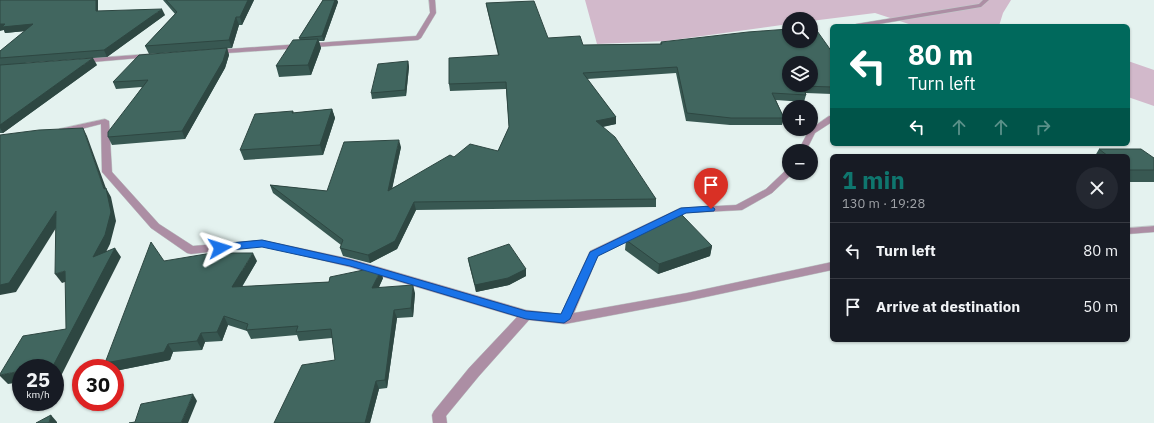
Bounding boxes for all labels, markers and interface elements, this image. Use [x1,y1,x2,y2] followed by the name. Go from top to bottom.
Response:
[782,12,818,180] map controls
[782,12,818,48] button: search
[908,36,973,73] text: 80 m
[842,40,894,92] icon: left
[782,56,818,92] button: layers
[908,72,976,95] text: Turn left
[782,100,818,136] button: +
[906,116,928,138] icon: left
[948,116,970,138] icon: ahead
[990,116,1012,138] icon: ahead
[1032,116,1054,138] icon: right
[782,144,818,180] button: −
[842,164,905,196] text: 1 min
[1076,167,1118,209] button: close
[694,168,728,209] pin
[700,174,722,196] icon: arrive
[842,195,925,212] text: 130 m · 19:28
[199,227,241,269] position arrow
[842,240,864,262] icon: left
[876,241,936,260] text: Turn left
[1083,241,1118,260] text: 80 m
[842,296,864,318] icon: arrive
[876,297,1020,316] text: Arrive at destination
[1083,297,1118,316] text: 50 m
[72,359,124,411] speed limit sign: 30
[26,366,50,393] text: 25
[26,388,50,401] text: km/h

